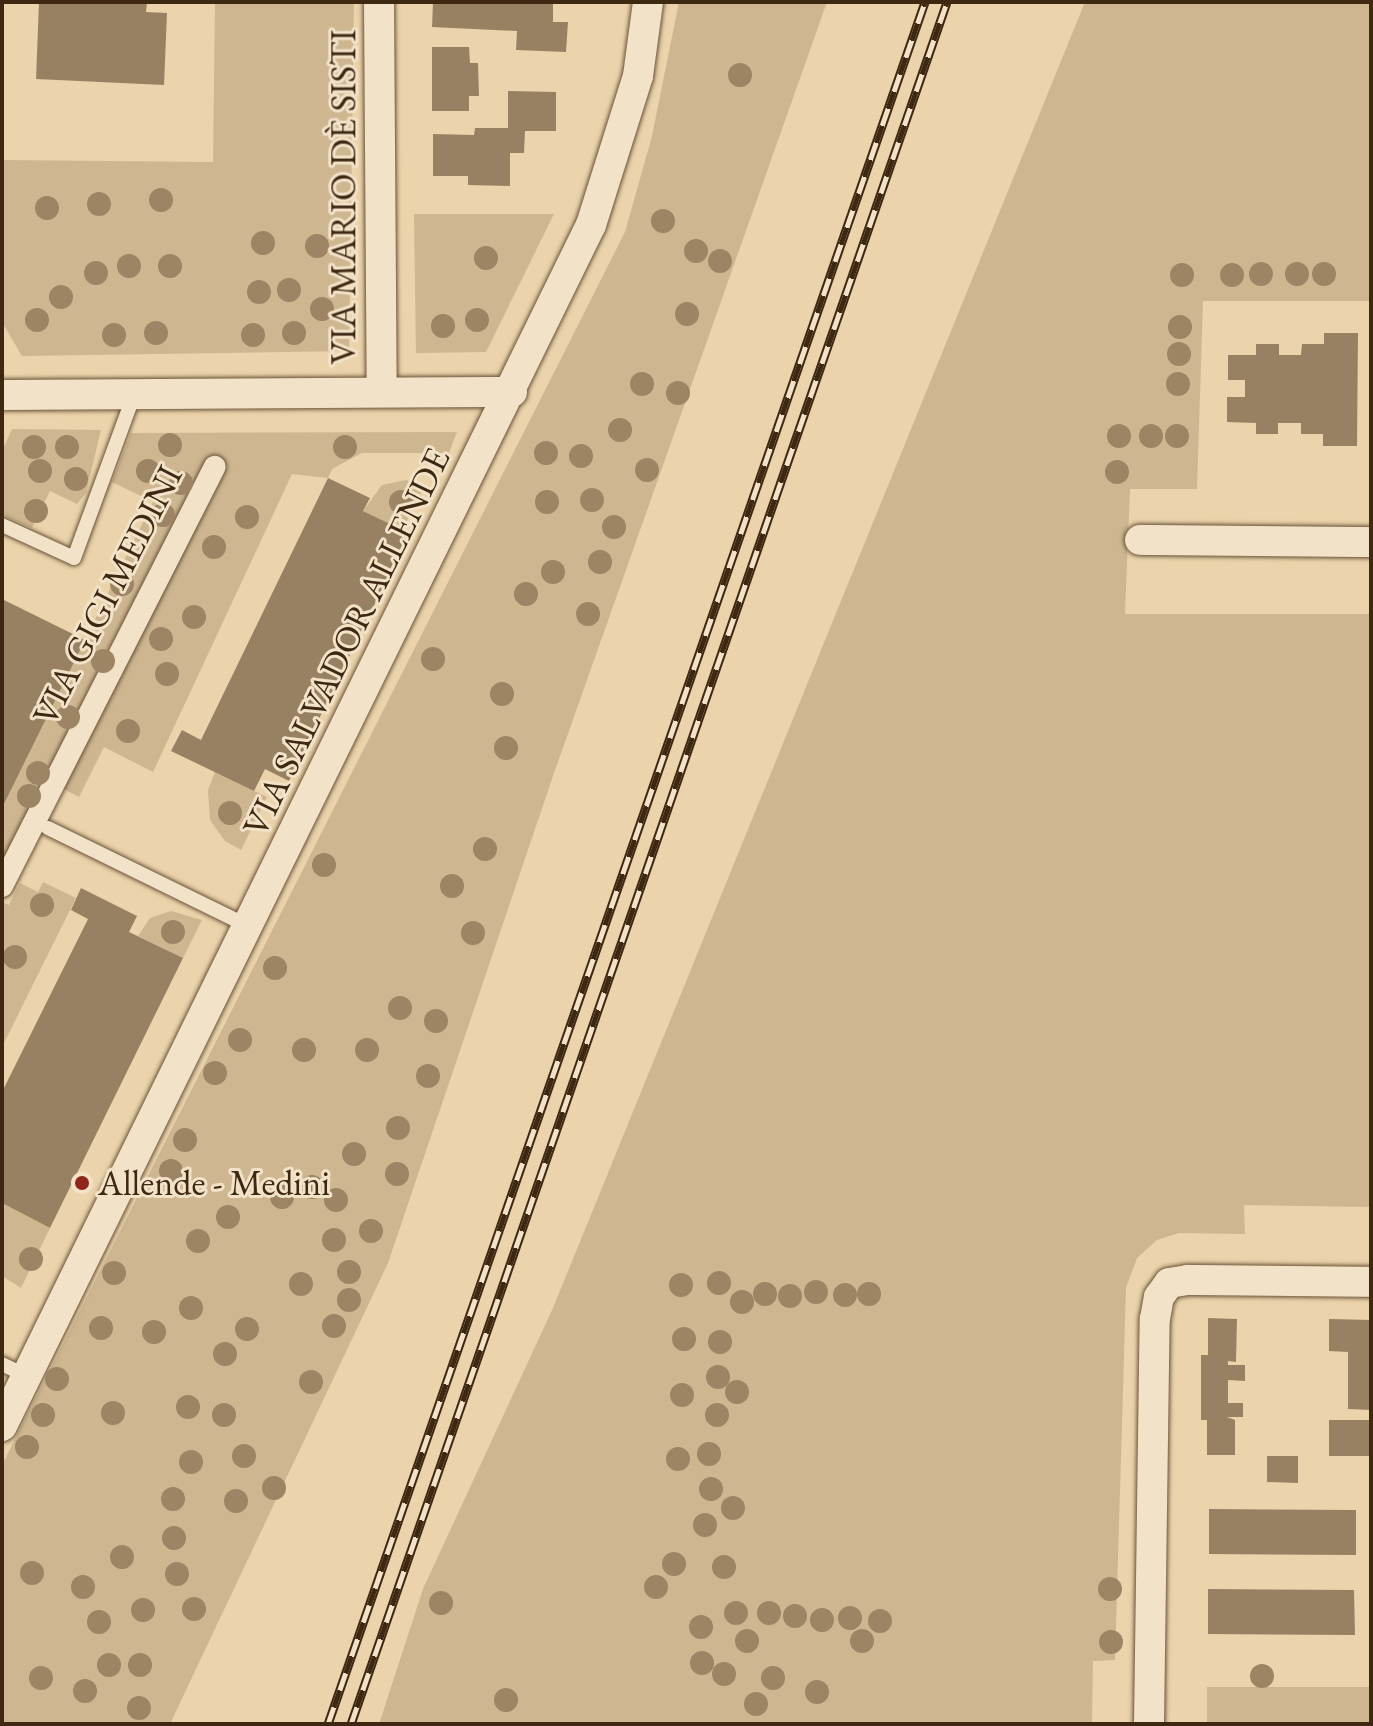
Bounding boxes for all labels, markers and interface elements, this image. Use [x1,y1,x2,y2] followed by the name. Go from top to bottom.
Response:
[321,29,365,365] street label: VIA MARIO DÈ SISTI
[233,441,459,843] street label: VIA SALVADOR ALLENDE
[23,458,191,732] street label: VIA GIGI MEDINI
[98,1161,330,1205] place label: Allende - Medini
[73,1174,91,1192] marker: Allende - Medini

